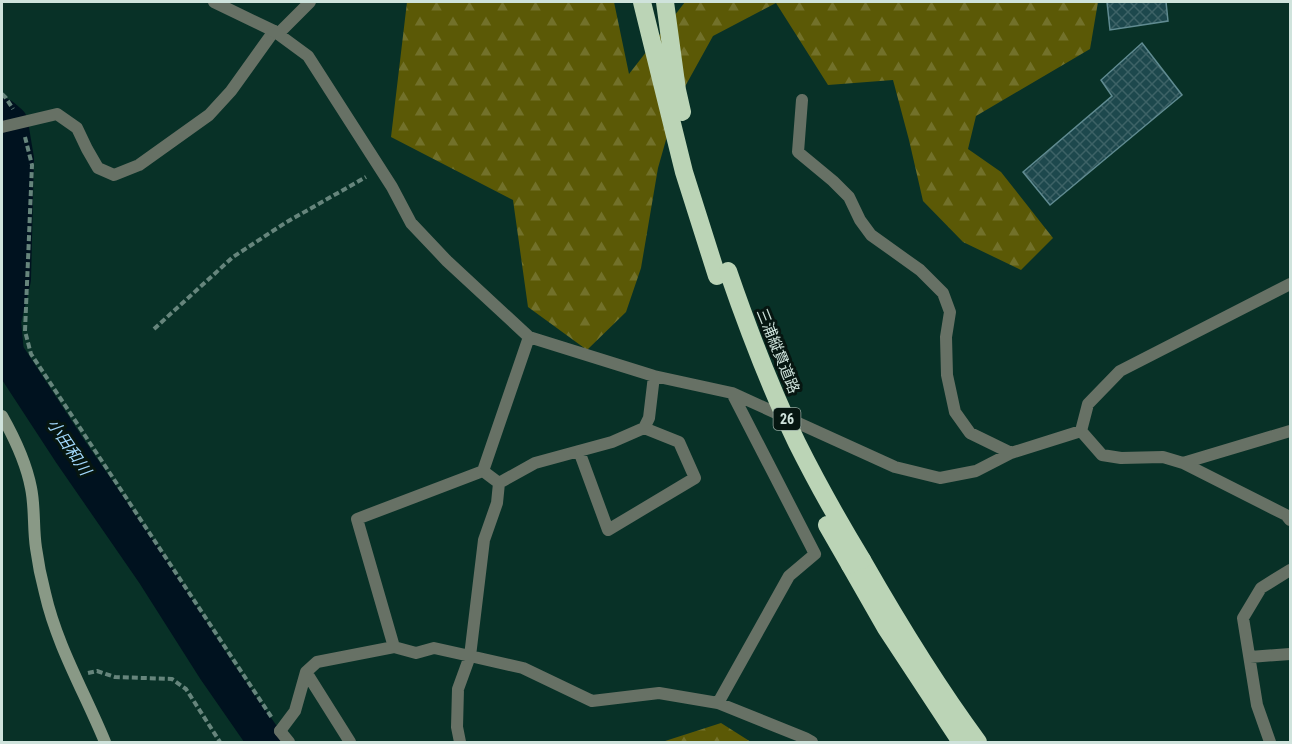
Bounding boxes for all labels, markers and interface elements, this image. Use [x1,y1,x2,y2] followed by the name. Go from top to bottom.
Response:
[753,306,803,396] street label: 三浦縦貫道路
[774,408,800,430] road number: 26
[43,415,96,480] water label: 小田和川

